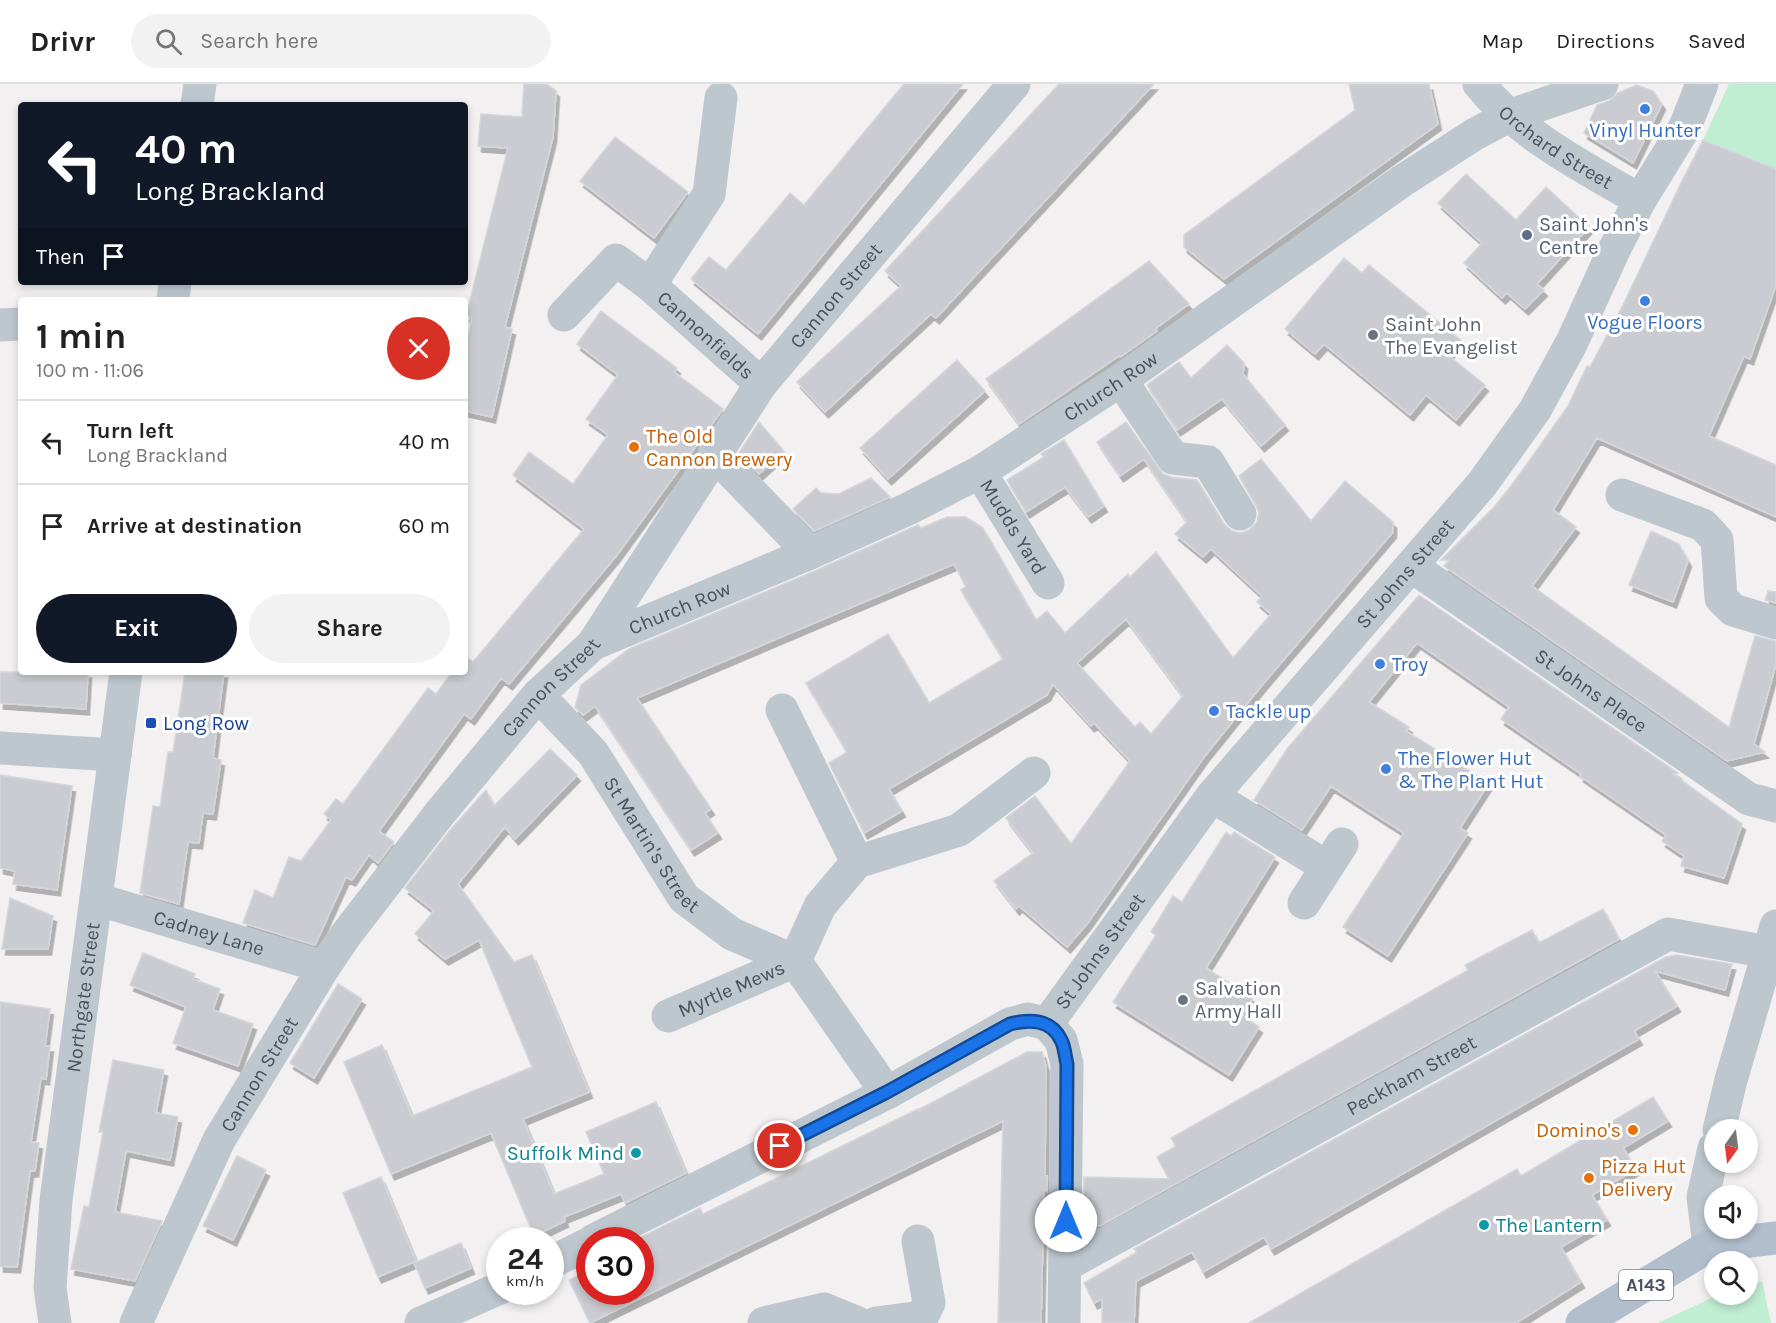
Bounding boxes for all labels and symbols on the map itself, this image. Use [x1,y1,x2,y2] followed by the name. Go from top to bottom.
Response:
[1494,100,1617,194] street label: Orchard Street
[1638,102,1652,116] marker: Vinyl Hunter
[1589,119,1702,142] place label: Vinyl Hunter
[1539,213,1649,259] place label: Saint John's Centre
[1520,228,1534,242] marker: Saint John's Centre
[785,238,887,353] street label: Cannon Street
[653,286,759,384] street label: Cannonfields
[1638,294,1652,308] marker: Vogue Floors
[1587,311,1703,334] place label: Vogue Floors
[1385,313,1518,359] place label: Saint John The Evangelist
[1366,328,1380,342] marker: Saint John The Evangelist
[1059,346,1163,426] street label: Church Row
[646,425,792,471] place label: The Old Cannon Brewery
[627,440,641,454] marker: The Old Cannon Brewery
[975,475,1051,579] street label: Mudds Yard
[1351,513,1459,633] street label: St Johns Street
[625,576,735,639] street label: Church Row
[497,634,605,741] street label: Cannon Street
[1531,644,1652,737] street label: St Johns Place
[1392,653,1428,676] place label: Troy
[1373,657,1387,671] marker: Troy
[1226,700,1311,723] place label: Tackle up
[1207,704,1221,718] marker: Tackle up
[163,712,250,735] place label: Long Row
[144,716,158,730] marker: Long Row
[1398,747,1544,793] place label: The Flower Hut & The Plant Hut
[1379,762,1393,776] marker: The Flower Hut & The Plant Hut
[599,772,705,918] street label: St Martin's Street
[1050,888,1150,1014] street label: St Johns Street
[151,905,267,960] street label: Cadney Lane
[62,920,104,1074] street label: Northgate Street
[674,955,788,1022] street label: Myrtle Mews
[1195,977,1282,1023] place label: Salvation Army Hall
[1176,993,1190,1007] marker: Salvation Army Hall
[215,1012,303,1136] street label: Cannon Street
[1342,1030,1481,1120] street label: Peckham Street
[1536,1119,1621,1142] place label: Domino's
[1704,1119,1758,1173] north arrow
[754,1120,805,1171] pin
[1626,1123,1640,1137] marker: Domino's
[507,1142,624,1165] place label: Suffolk Mind
[629,1146,643,1160] marker: Suffolk Mind
[1601,1155,1686,1201] place label: Pizza Hut Delivery
[1582,1171,1596,1185] marker: Pizza Hut Delivery
[1034,1189,1098,1253] position arrow
[1496,1214,1603,1237] place label: The Lantern
[1477,1218,1491,1232] marker: The Lantern
[576,1227,654,1305] speed limit sign: 30
[1619,1270,1673,1300] road number: A143

